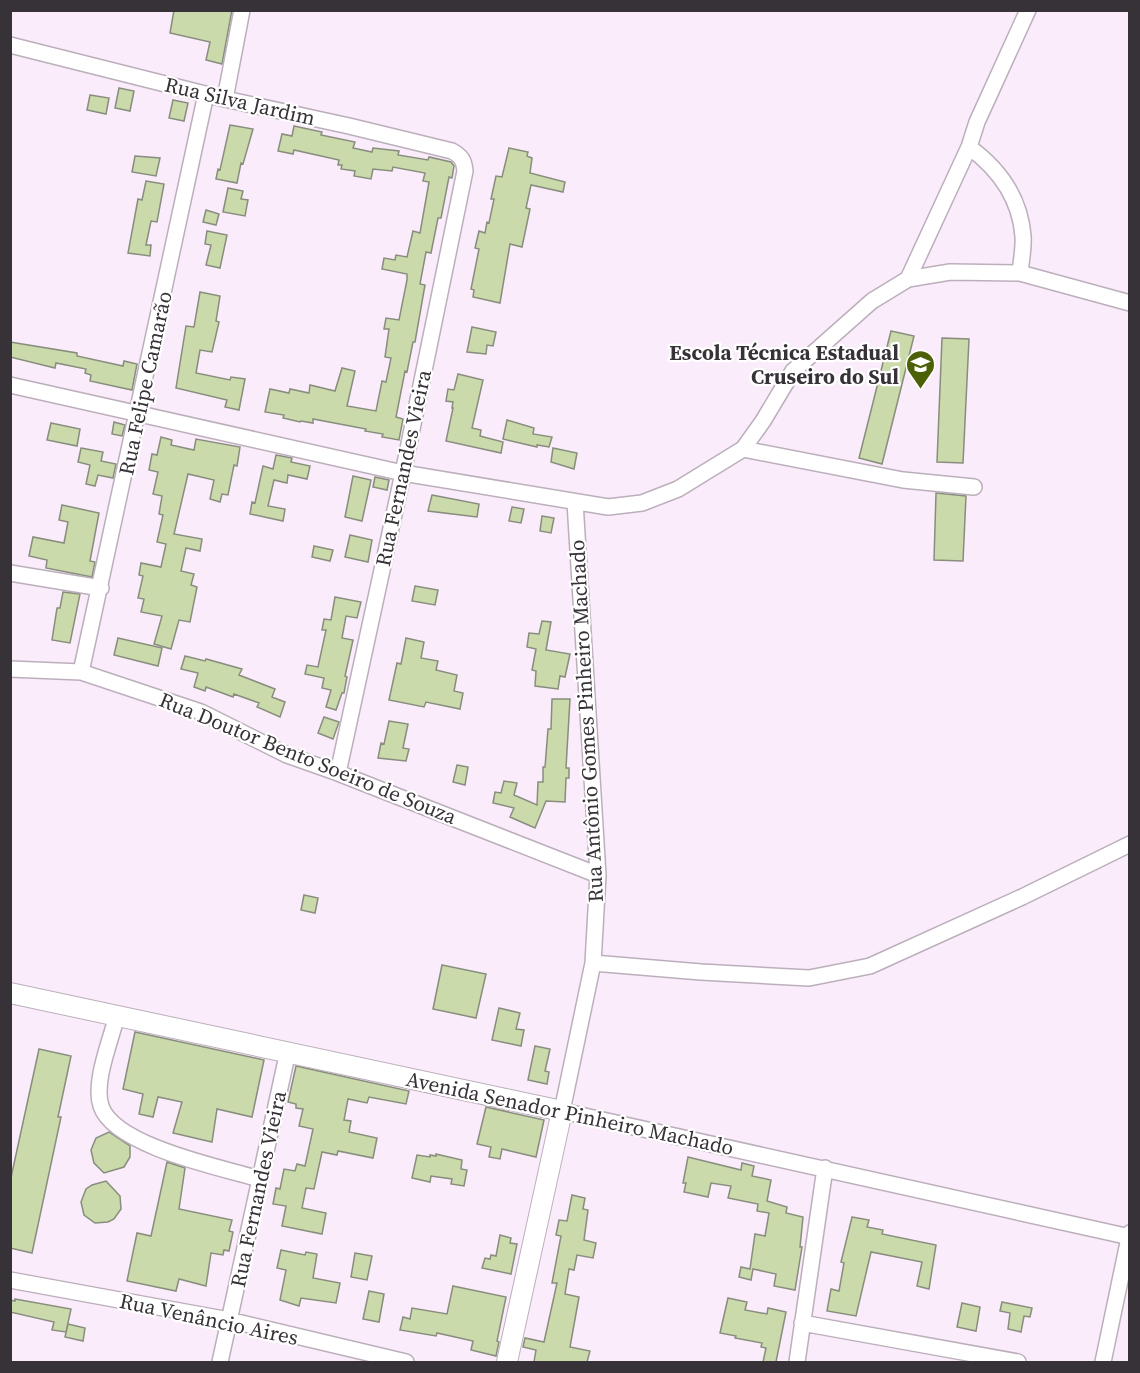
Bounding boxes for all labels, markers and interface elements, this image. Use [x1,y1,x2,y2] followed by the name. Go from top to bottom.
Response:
[162,70,318,132] street label: Rua Silva Jardim
[111,288,179,478] street label: Rua Felipe Camarão
[669,338,899,391] place label: Escola Técnica Estadual Cruseiro do Sul
[904,348,936,390] school or university icon: Escola Técnica Estadual Cruseiro do Sul
[368,367,438,569] street label: Rua Fernandes Vieira
[562,539,610,903] street label: Rua Antônio Gomes Pinheiro Machado
[155,685,461,831] street label: Rua Doutor Bento Soeiro de Souza
[404,1064,736,1162] street label: Avenida Senador Pinheiro Machado
[223,1088,293,1290] street label: Rua Fernandes Vieira
[117,1286,301,1352] street label: Rua Venâncio Aires

